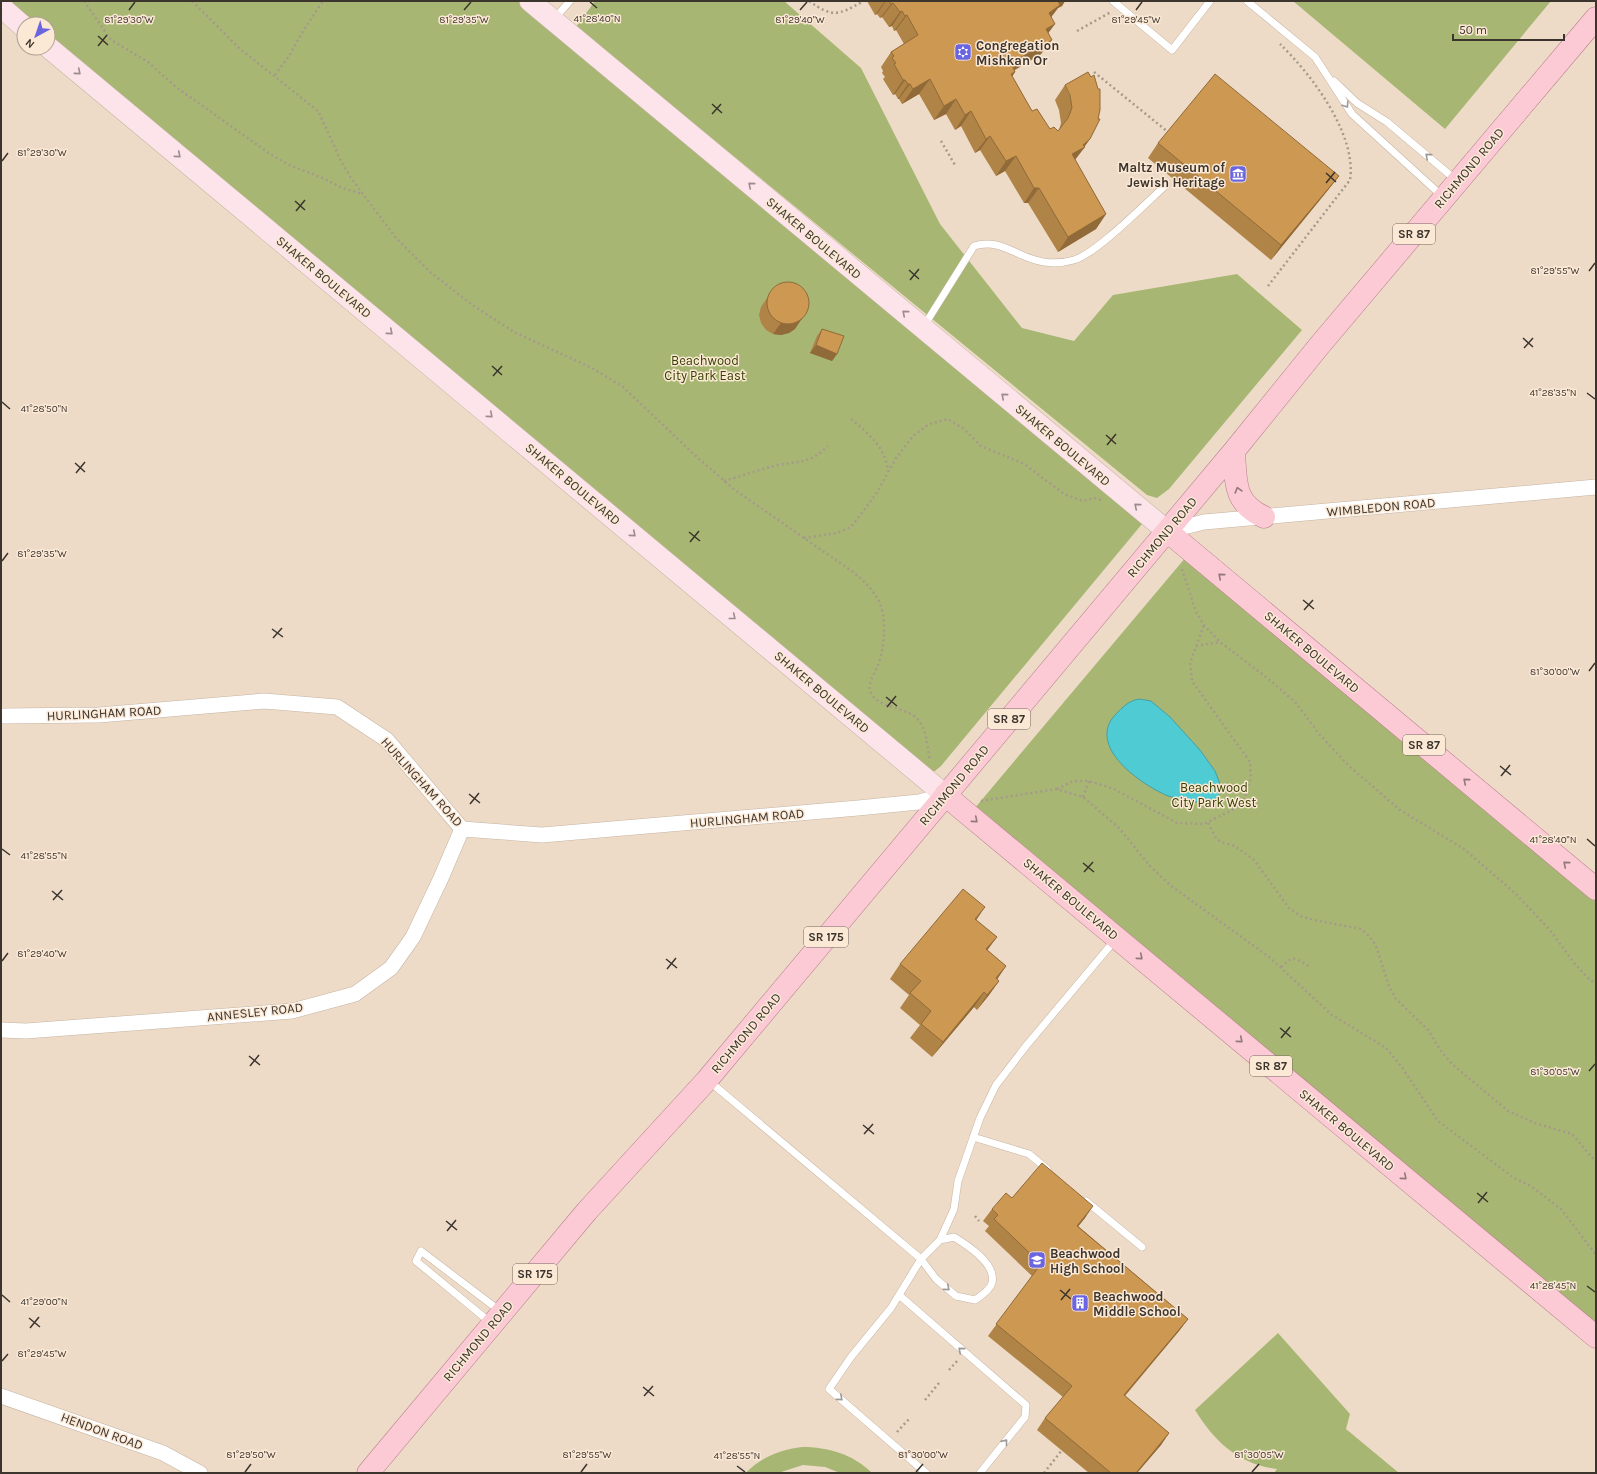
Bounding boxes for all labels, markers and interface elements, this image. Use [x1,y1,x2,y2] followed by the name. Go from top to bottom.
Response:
[574,13,621,25] text: 41°28'40"N
[104,14,154,26] text: 81°29'30"W
[439,14,489,26] text: 81°29'35"W
[775,14,825,26] text: 81°29'40"W
[1111,14,1161,26] text: 81°29'45"W
[16,16,56,56] north arrow
[1453,16,1564,42] scale bar
[1459,23,1487,37] text: 50 m
[23,36,37,51] text: N
[976,38,1059,68] place label: Congregation Mishkan Or
[953,42,973,62] synagogue icon: Congregation Mishkan Or
[73,67,81,74] one-way arrow
[1341,101,1349,108] one-way arrow
[1431,125,1507,211] street label: RICHMOND ROAD
[17,147,67,159] text: 81°29'30"W
[173,151,180,158] one-way arrow
[1425,154,1433,161] one-way arrow
[1118,160,1225,190] place label: Maltz Museum of Jewish Heritage
[1228,164,1248,184] museum icon: Maltz Museum of Jewish Heritage
[748,182,756,189] one-way arrow
[763,194,865,282] street label: SHAKER BOULEVARD
[1393,224,1435,244] road number: SR 87
[273,233,375,321] street label: SHAKER BOULEVARD
[1530,265,1580,277] text: 81°29'55"W
[902,311,909,318] one-way arrow
[385,328,392,335] one-way arrow
[664,353,746,383] park label: Beachwood City Park East
[1529,387,1577,399] text: 41°28'35"N
[1002,394,1009,401] one-way arrow
[1012,401,1114,489] street label: SHAKER BOULEVARD
[20,403,68,415] text: 41°28'50"N
[485,411,492,418] one-way arrow
[522,440,624,528] street label: SHAKER BOULEVARD
[1234,487,1243,494] one-way arrow
[1124,494,1200,580] street label: RICHMOND ROAD
[1326,495,1436,519] street label: WIMBLEDON ROAD
[1134,504,1141,511] one-way arrow
[628,530,635,537] one-way arrow
[17,548,67,560] text: 81°29'35"W
[1219,574,1226,581] one-way arrow
[1261,608,1363,696] street label: SHAKER BOULEVARD
[728,613,735,620] one-way arrow
[771,648,873,736] street label: SHAKER BOULEVARD
[1530,666,1580,678] text: 81°30'00"W
[46,703,162,723] street label: HURLINGHAM ROAD
[988,709,1030,729] road number: SR 87
[378,734,466,830] street label: HURLINGHAM ROAD
[1403,735,1445,755] road number: SR 87
[916,742,992,828] street label: RICHMOND ROAD
[1464,779,1471,786] one-way arrow
[1172,780,1257,810] park label: Beachwood City Park West
[689,806,805,830] street label: HURLINGHAM ROAD
[971,816,978,823] one-way arrow
[1530,834,1577,846] text: 41°28'40"N
[21,850,67,862] text: 41°28'55"N
[1020,855,1122,943] street label: SHAKER BOULEVARD
[1563,862,1571,869] one-way arrow
[804,927,848,947] road number: SR 175
[17,948,67,960] text: 81°29'40"W
[1135,952,1142,959] one-way arrow
[708,990,784,1076] street label: RICHMOND ROAD
[206,1000,304,1024] street label: ANNESLEY ROAD
[1235,1036,1242,1043] one-way arrow
[1250,1056,1292,1076] road number: SR 87
[1530,1066,1580,1078] text: 81°30'05"W
[1296,1086,1398,1174] street label: SHAKER BOULEVARD
[1400,1172,1407,1179] one-way arrow
[1050,1246,1124,1276] place label: Beachwood High School
[1027,1250,1047,1270] school or university icon: Beachwood High School
[513,1264,557,1284] road number: SR 175
[1530,1280,1576,1292] text: 41°28'45"N
[942,1284,949,1291] one-way arrow
[1093,1289,1181,1319] place label: Beachwood Middle School
[1070,1293,1090,1313] building icon: Beachwood Middle School
[20,1296,68,1308] text: 41°29'00"N
[440,1298,516,1384] street label: RICHMOND ROAD
[959,1347,966,1354] one-way arrow
[17,1348,67,1360] text: 81°29'45"W
[835,1394,843,1401] one-way arrow
[59,1409,145,1453] street label: HENDON ROAD
[1000,1440,1007,1447] one-way arrow
[226,1449,276,1461] text: 81°29'50"W
[562,1449,612,1461] text: 81°29'55"W
[898,1449,948,1461] text: 81°30'00"W
[1234,1449,1284,1461] text: 81°30'05"W
[714,1450,760,1462] text: 41°28'55"N

